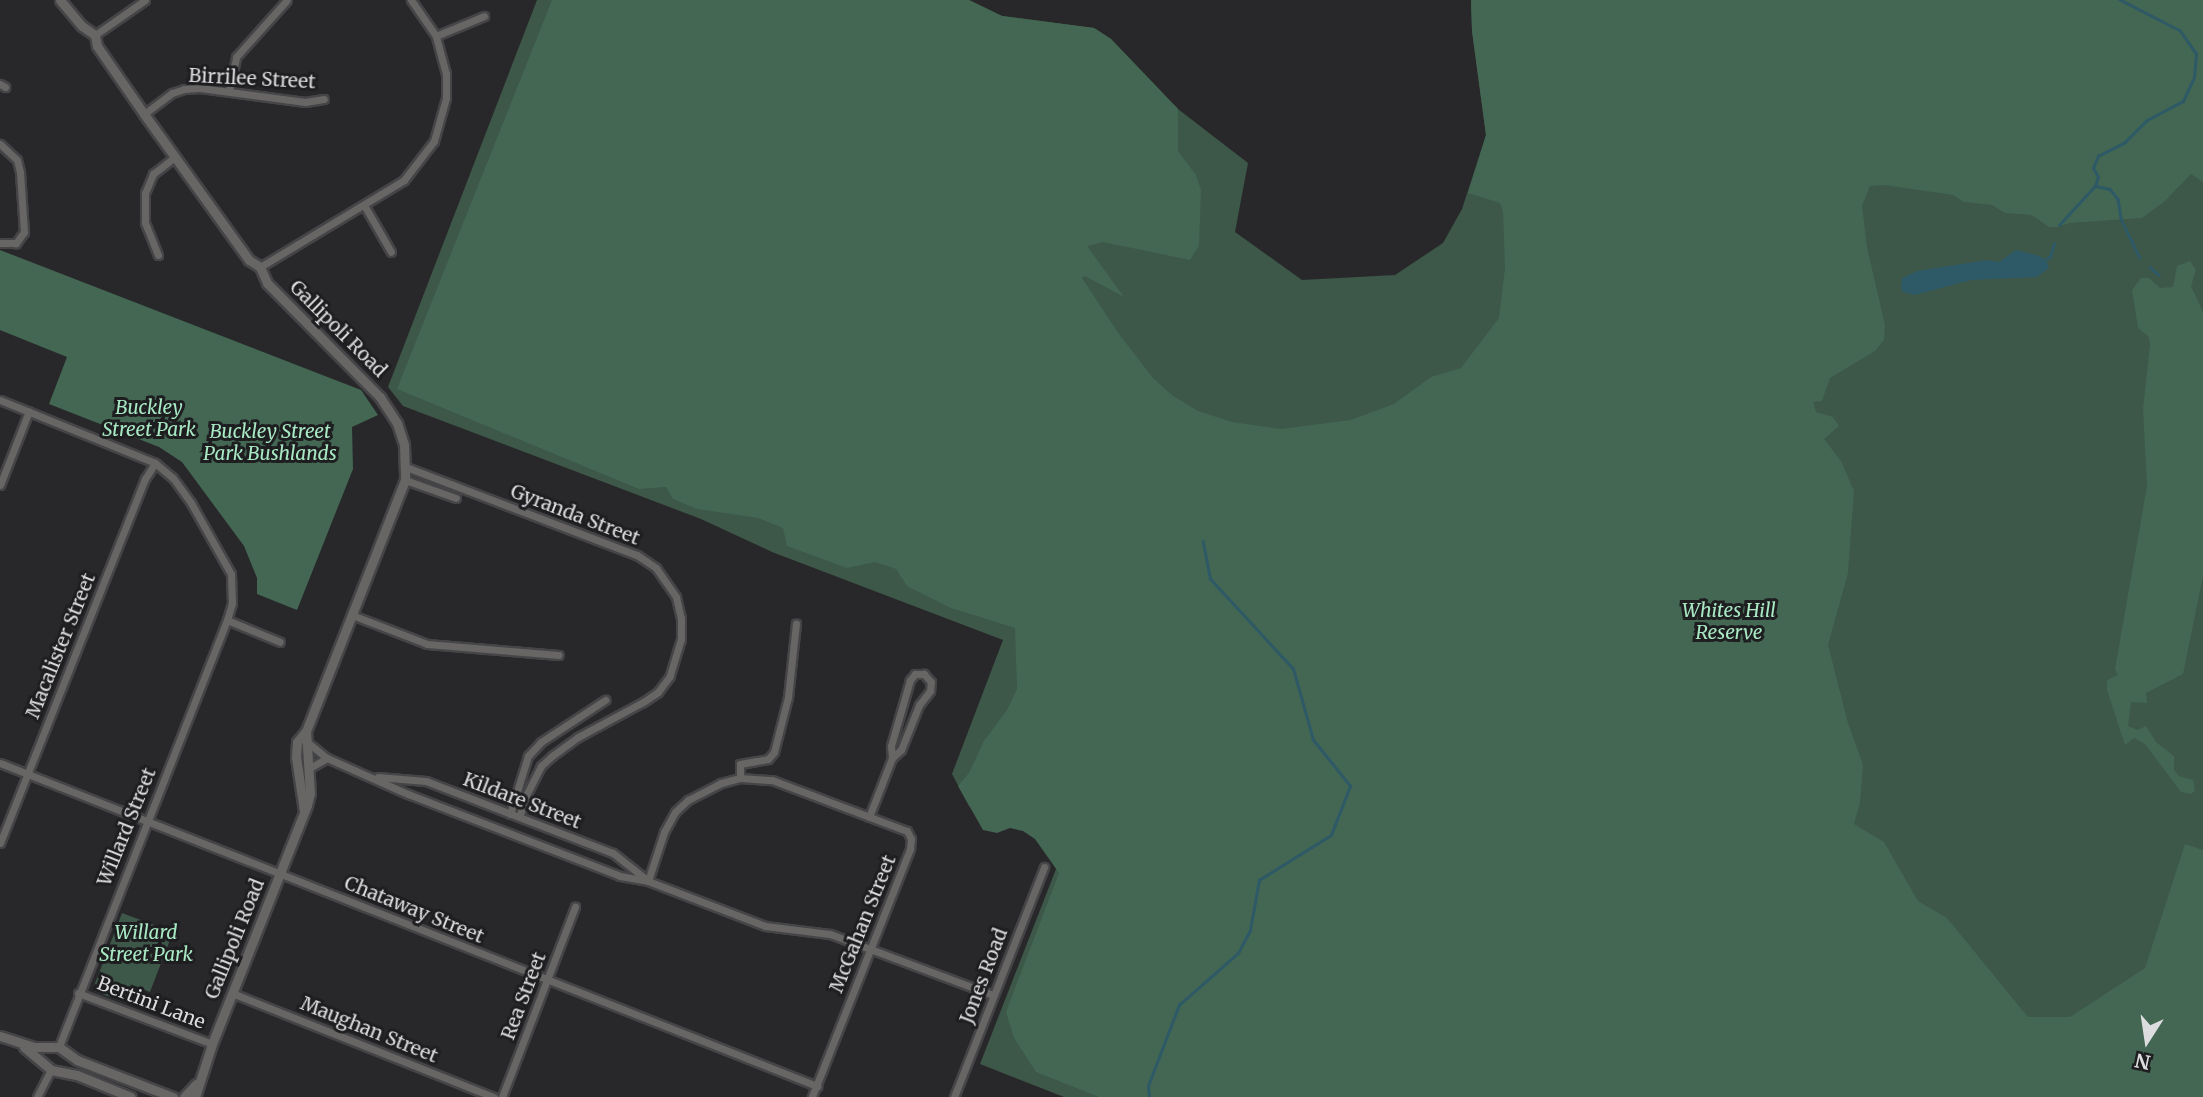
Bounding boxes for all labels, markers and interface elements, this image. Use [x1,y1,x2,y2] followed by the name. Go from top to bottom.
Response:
[188,64,316,94] street label: Birrilee Street
[285,276,391,382] street label: Gallipoli Road
[102,397,196,441] park label: Buckley Street Park
[203,421,337,465] park label: Buckley Street Park Bushlands
[507,480,643,550] street label: Gyranda Street
[21,570,101,722] street label: Macalister Street
[1682,600,1776,644] park label: Whites Hill Reserve
[93,765,161,889] street label: Willard Street
[460,768,584,834] street label: Kildare Street
[825,852,901,996] street label: McGahan Street
[341,872,487,948] street label: Chataway Street
[201,876,269,1002] street label: Gallipoli Road
[99,922,193,966] park label: Willard Street Park
[955,925,1013,1027] street label: Jones Road
[497,949,551,1043] street label: Rea Street
[94,972,208,1034] street label: Bertini Lane
[297,992,441,1068] street label: Maughan Street
[2112,1006,2182,1076] north arrow
[2133,1048,2152,1075] text: N

